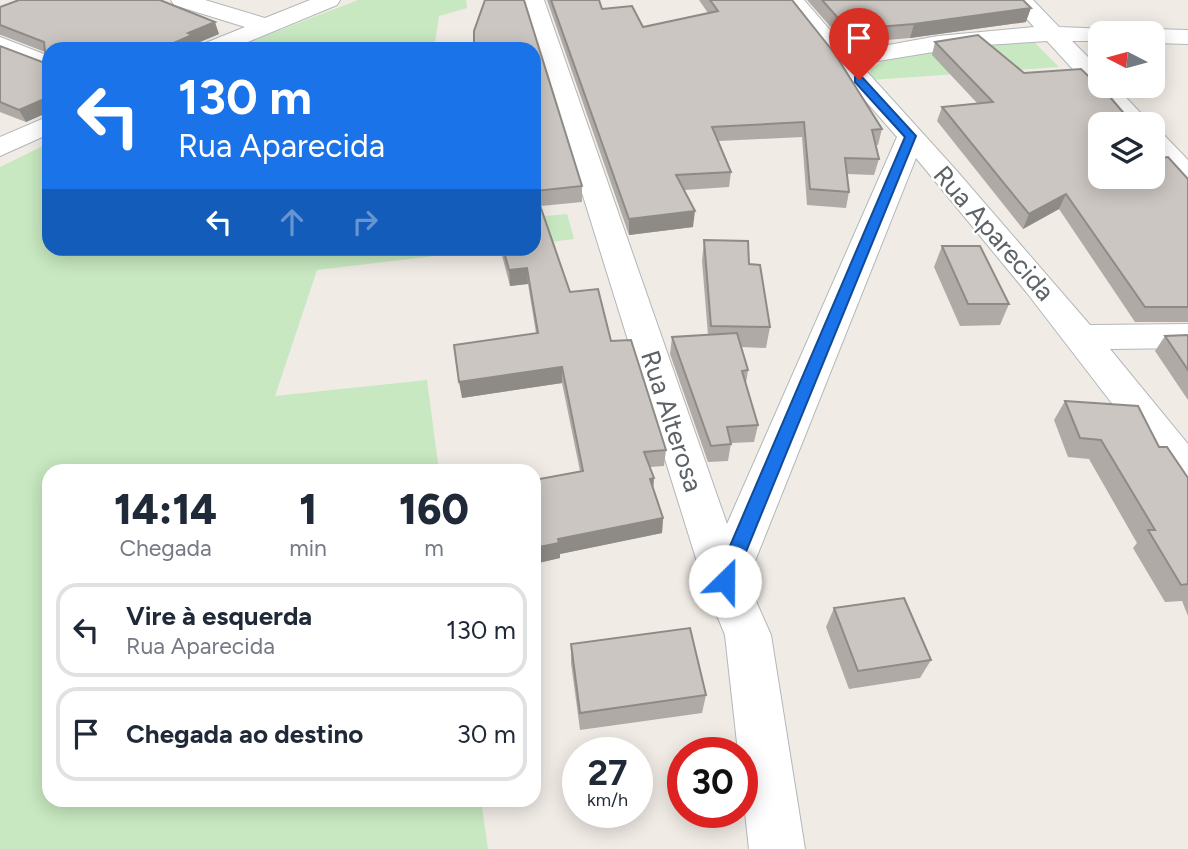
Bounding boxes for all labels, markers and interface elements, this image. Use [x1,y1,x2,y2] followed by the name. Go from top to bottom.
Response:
[829,8,889,80] pin
[840,19,878,57] icon: arrive
[1088,21,1166,98] north arrow
[1088,21,1165,189] map controls
[178,67,312,126] text: 130 m
[63,70,154,161] icon: left
[1088,112,1165,189] button: layers
[178,127,385,165] text: Rua Aparecida
[927,159,1061,307] street label: Rua Aparecida
[200,203,238,241] icon: left
[273,203,311,241] icon: ahead
[346,203,384,241] icon: right
[634,346,710,496] street label: Rua Alterosa
[114,484,217,535] text: 14:14
[299,484,317,535] text: 1
[399,484,469,535] text: 160
[119,534,212,562] text: Chegada
[289,534,327,562] text: min
[424,534,444,562] text: m
[688,544,762,618] position arrow
[126,600,312,632] text: Vire à esquerda
[67,611,105,649] icon: left
[446,614,516,646] text: 130 m
[126,632,275,660] text: Rua Aparecida
[67,715,105,753] icon: arrive
[126,718,363,750] text: Chegada ao destino
[457,718,516,750] text: 30 m
[667,737,758,828] speed limit sign: 30
[588,752,627,794] text: 27
[587,789,628,811] text: km/h

